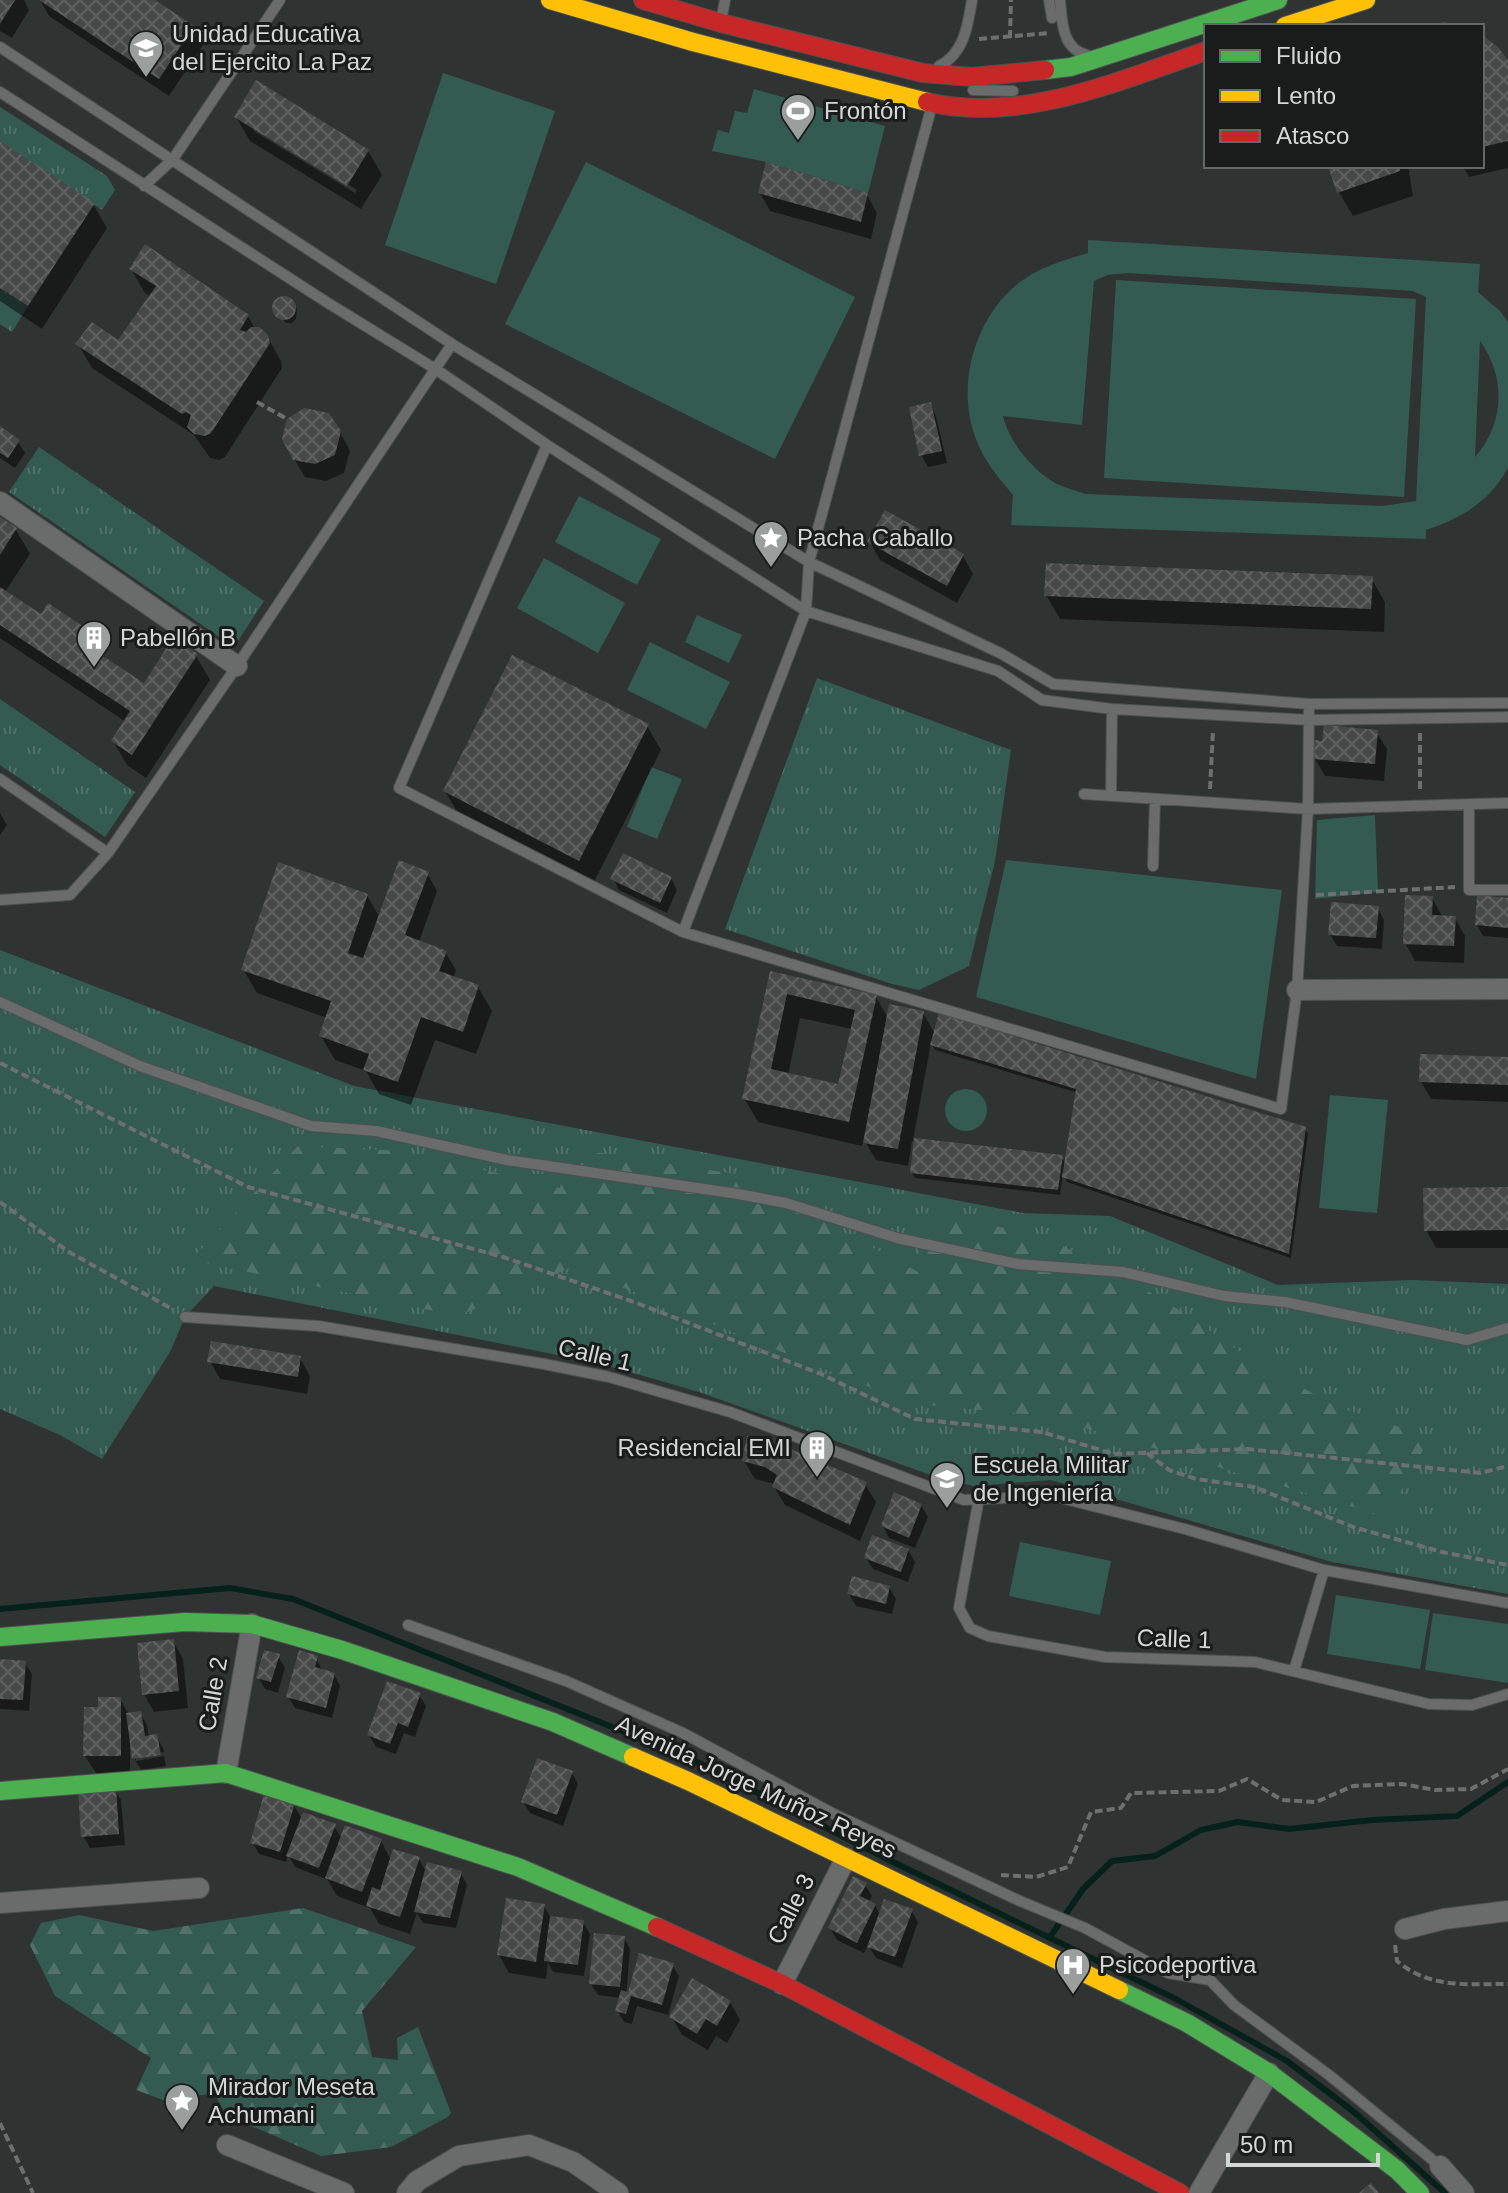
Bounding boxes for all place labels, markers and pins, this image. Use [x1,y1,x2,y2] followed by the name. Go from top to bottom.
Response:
[172,20,372,75] place label: Unidad Educativa del Ejercito La Paz
[127,29,165,79] school or university icon: Unidad Educativa del Ejercito La Paz
[779,92,817,142] sports icon: Frontón
[824,97,907,124] place label: Frontón
[752,519,790,569] place icon: Pacha Caballo
[797,524,953,551] place label: Pacha Caballo
[75,619,113,669] building icon: Pabellón B
[120,624,236,651] place label: Pabellón B
[798,1429,836,1479] building icon: Residencial EMI
[618,1434,791,1461] place label: Residencial EMI
[973,1451,1129,1506] place label: Escuela Militar de Ingeniería
[928,1460,966,1510] school or university icon: Escuela Militar de Ingeniería
[1054,1946,1092,1996] hospital icon: Psicodeportiva
[1099,1951,1257,1978] place label: Psicodeportiva
[208,2073,375,2128] place label: Mirador Meseta Achumani
[163,2082,201,2132] place icon: Mirador Meseta Achumani

